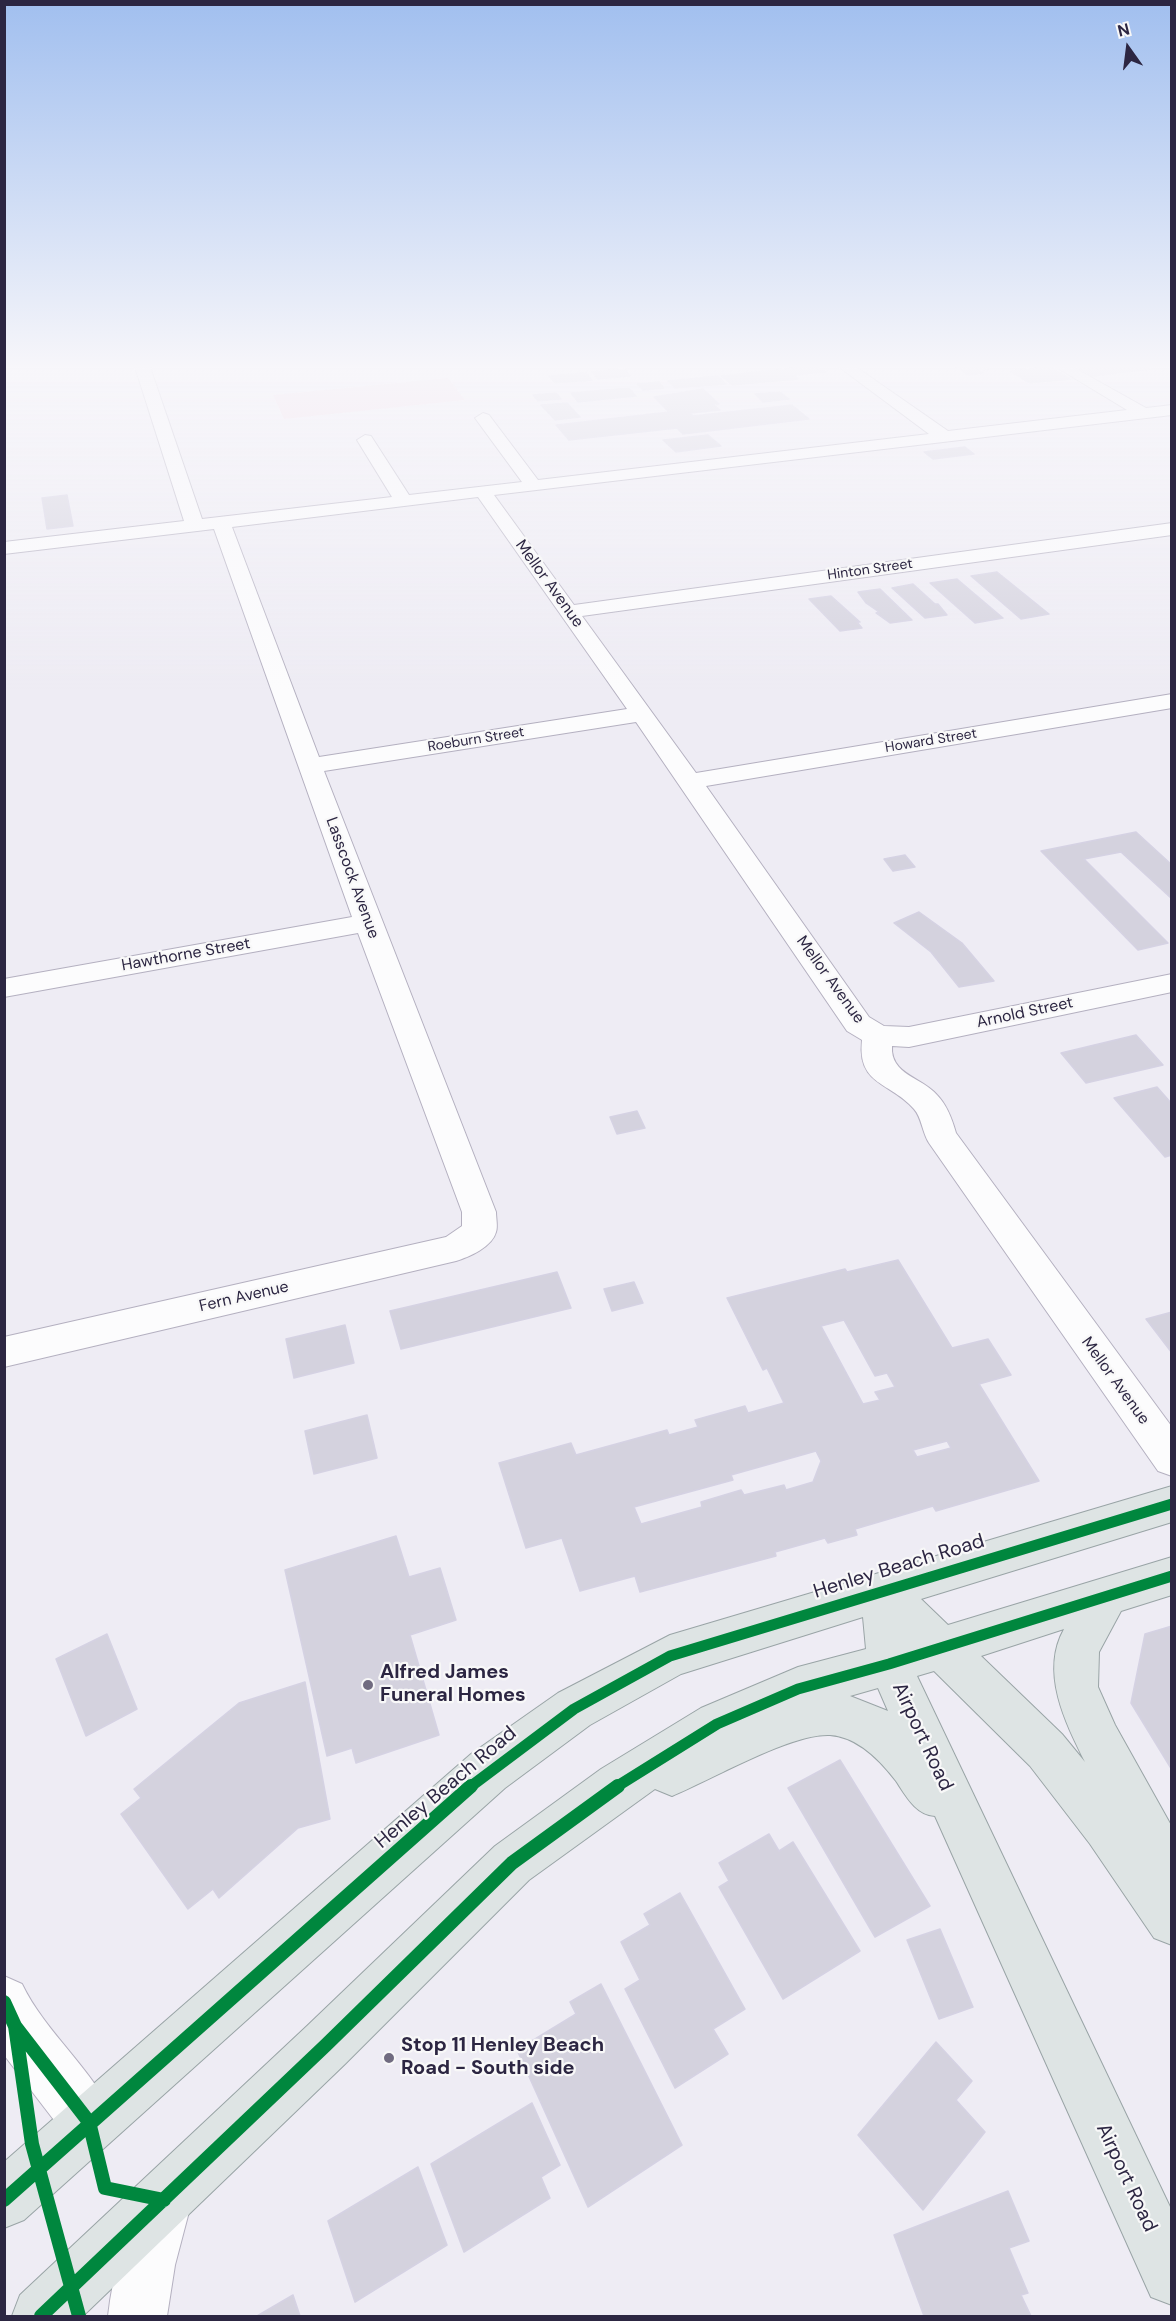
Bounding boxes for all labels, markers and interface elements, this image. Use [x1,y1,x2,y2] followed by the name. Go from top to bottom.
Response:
[1098,18,1158,78] north arrow
[1115,18,1132,42] text: N
[511,536,587,632] street label: Mellor Avenue
[826,556,914,584] street label: Hinton Street
[427,724,525,756] street label: Roeburn Street
[884,725,978,757] street label: Howard Street
[321,815,383,941] street label: Lasscock Avenue
[792,932,868,1028] street label: Mellor Avenue
[120,934,252,976] street label: Hawthorne Street
[975,993,1075,1033] street label: Arnold Street
[197,1277,291,1317] street label: Fern Avenue
[1077,1333,1153,1429] street label: Mellor Avenue
[811,1530,987,1604] street label: Henley Beach Road
[380,1661,526,1708] place label: Alfred James Funeral Homes
[361,1678,375,1692] marker: Alfred James Funeral Homes
[886,1679,958,1795] street label: Airport Road
[370,1722,522,1854] street label: Henley Beach Road
[401,2034,604,2081] place label: Stop 11 Henley Beach Road - South side
[382,2051,396,2065] marker: Stop 11 Henley Beach Road - South side
[1090,2120,1162,2236] street label: Airport Road

